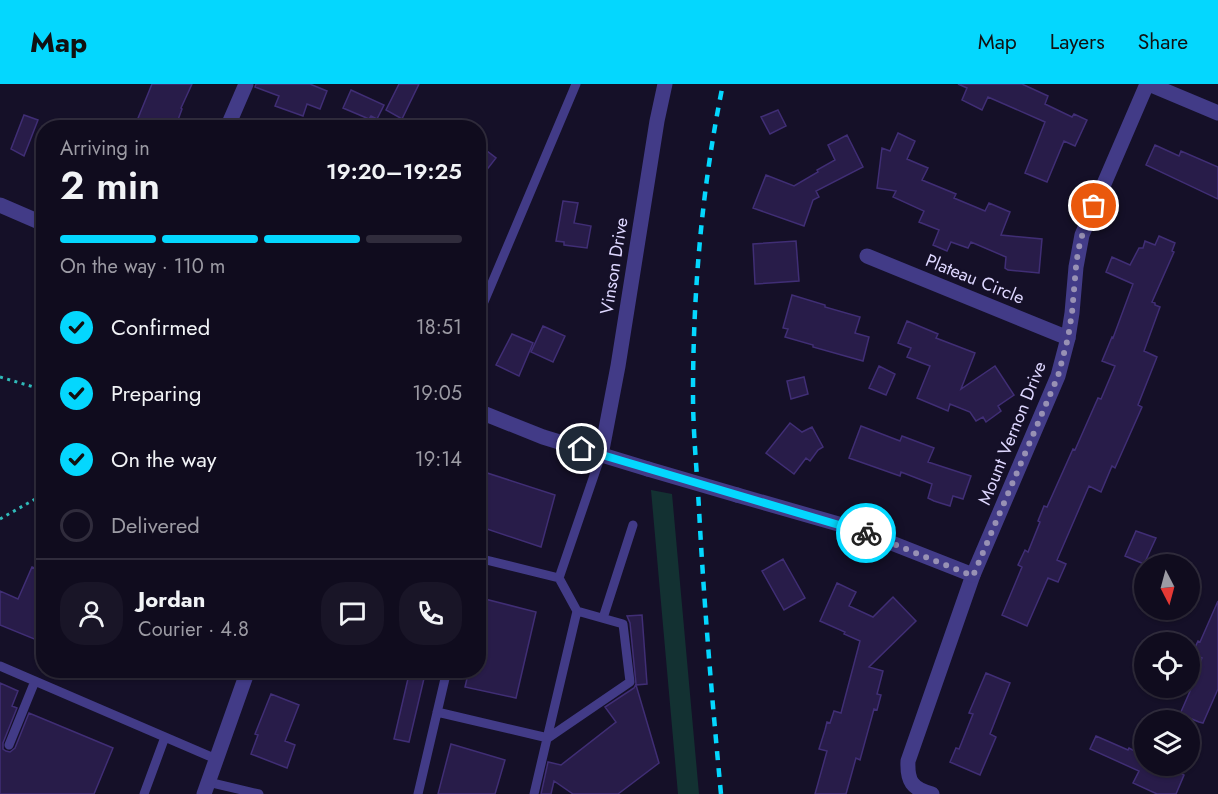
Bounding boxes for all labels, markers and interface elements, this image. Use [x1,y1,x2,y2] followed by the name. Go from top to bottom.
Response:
[30,22,87,63] text: Map
[978,27,1017,57] text: Map
[1050,27,1105,57] text: Layers
[1138,27,1188,57] text: Share
[60,134,150,163] text: Arriving in
[326,155,462,187] text: 19:20–19:25
[60,157,160,214] text: 2 min
[1068,180,1119,231] pin
[1077,189,1110,222] icon: bag
[593,216,635,316] street label: Vinson Drive
[922,247,1028,311] street label: Plateau Circle
[60,252,225,281] text: On the way · 110 m
[60,311,93,344] icon: check
[111,311,210,343] text: Confirmed
[416,313,462,342] text: 18:51
[971,357,1053,509] street label: Mount Vernon Drive
[60,377,93,410] icon: check
[111,377,202,409] text: Preparing
[412,379,462,408] text: 19:05
[556,423,607,474] pin
[565,432,598,465] icon: home
[60,443,93,476] icon: check
[111,443,216,475] text: On the way
[415,445,462,474] text: 19:14
[836,503,896,563] courier
[111,509,200,541] text: Delivered
[850,517,883,550] icon: bike
[1134,554,1200,620] north arrow
[1134,554,1200,776] map controls
[60,582,123,645] button: person
[321,582,384,645] button: chat
[399,582,462,645] button: phone
[138,583,205,615] text: Jordan
[138,615,249,644] text: Courier · 4.8
[1134,632,1200,698] button: locate
[1134,710,1200,776] button: layers

